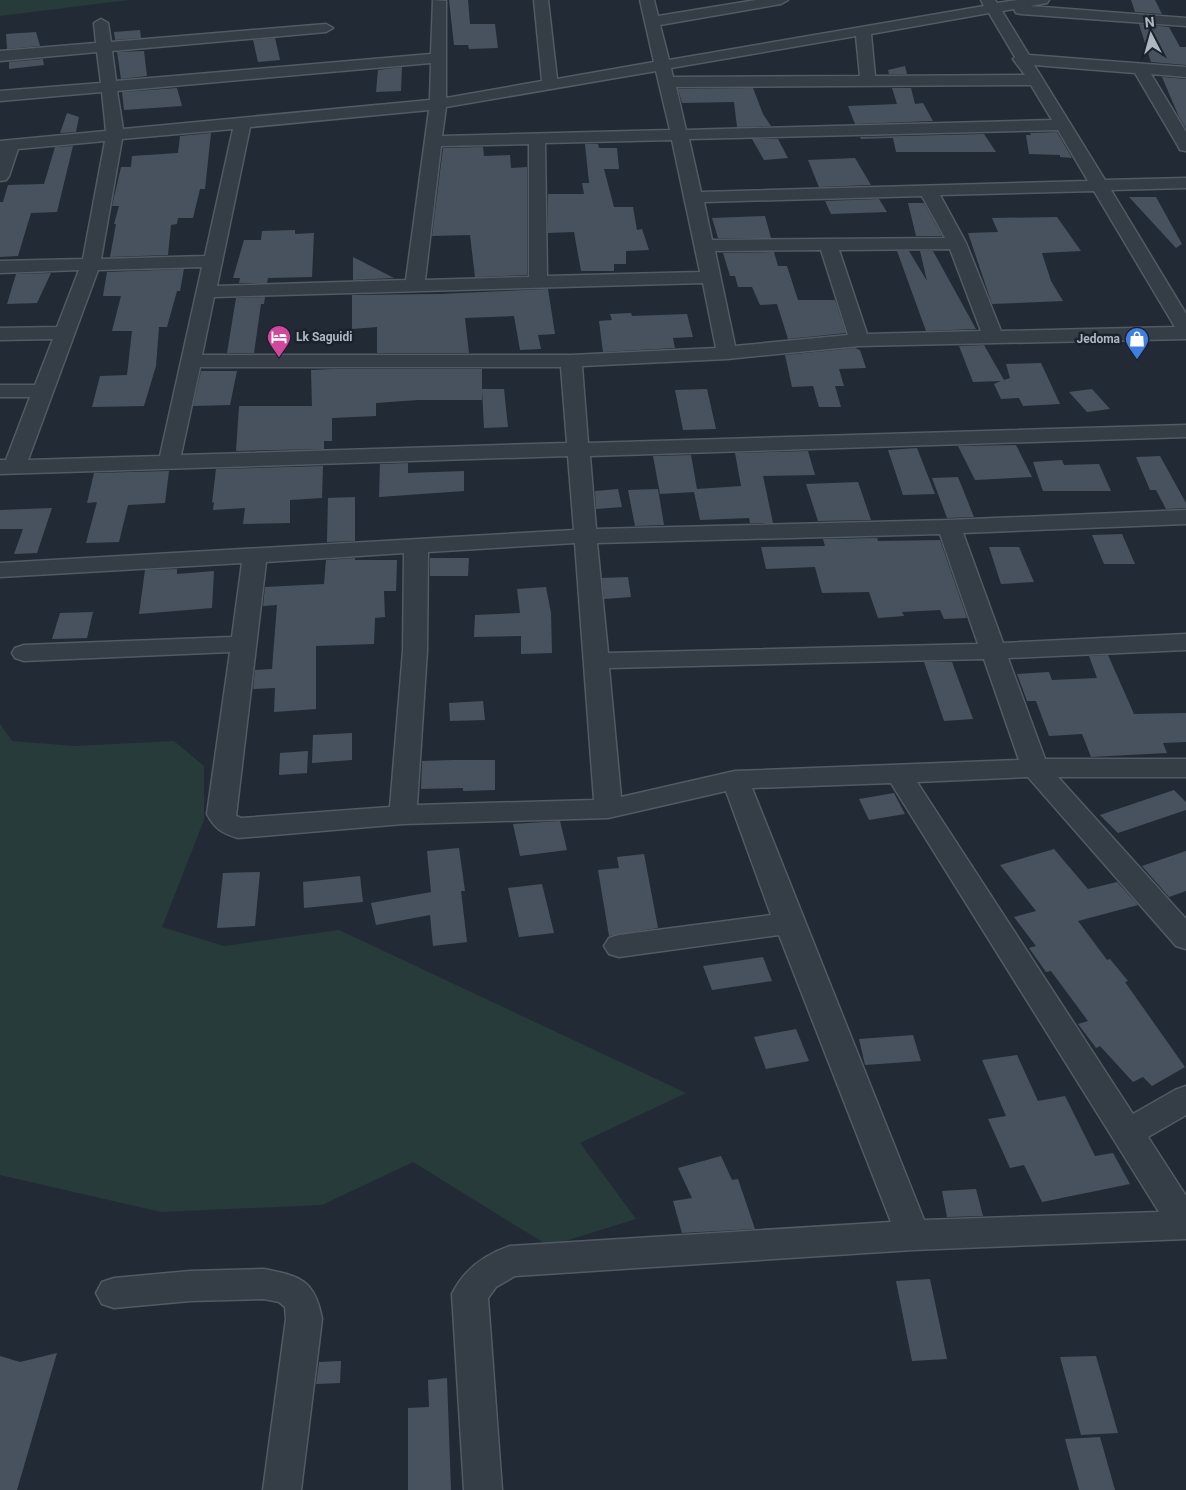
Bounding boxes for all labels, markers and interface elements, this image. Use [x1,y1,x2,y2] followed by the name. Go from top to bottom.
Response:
[1126,10,1176,60] north arrow
[1144,14,1155,31] text: N
[266,324,292,358] hotel icon: Lk Saguidi
[1124,326,1150,360] shop icon: Jedoma
[296,330,352,344] place label: Lk Saguidi
[1076,332,1121,346] place label: Jedoma

